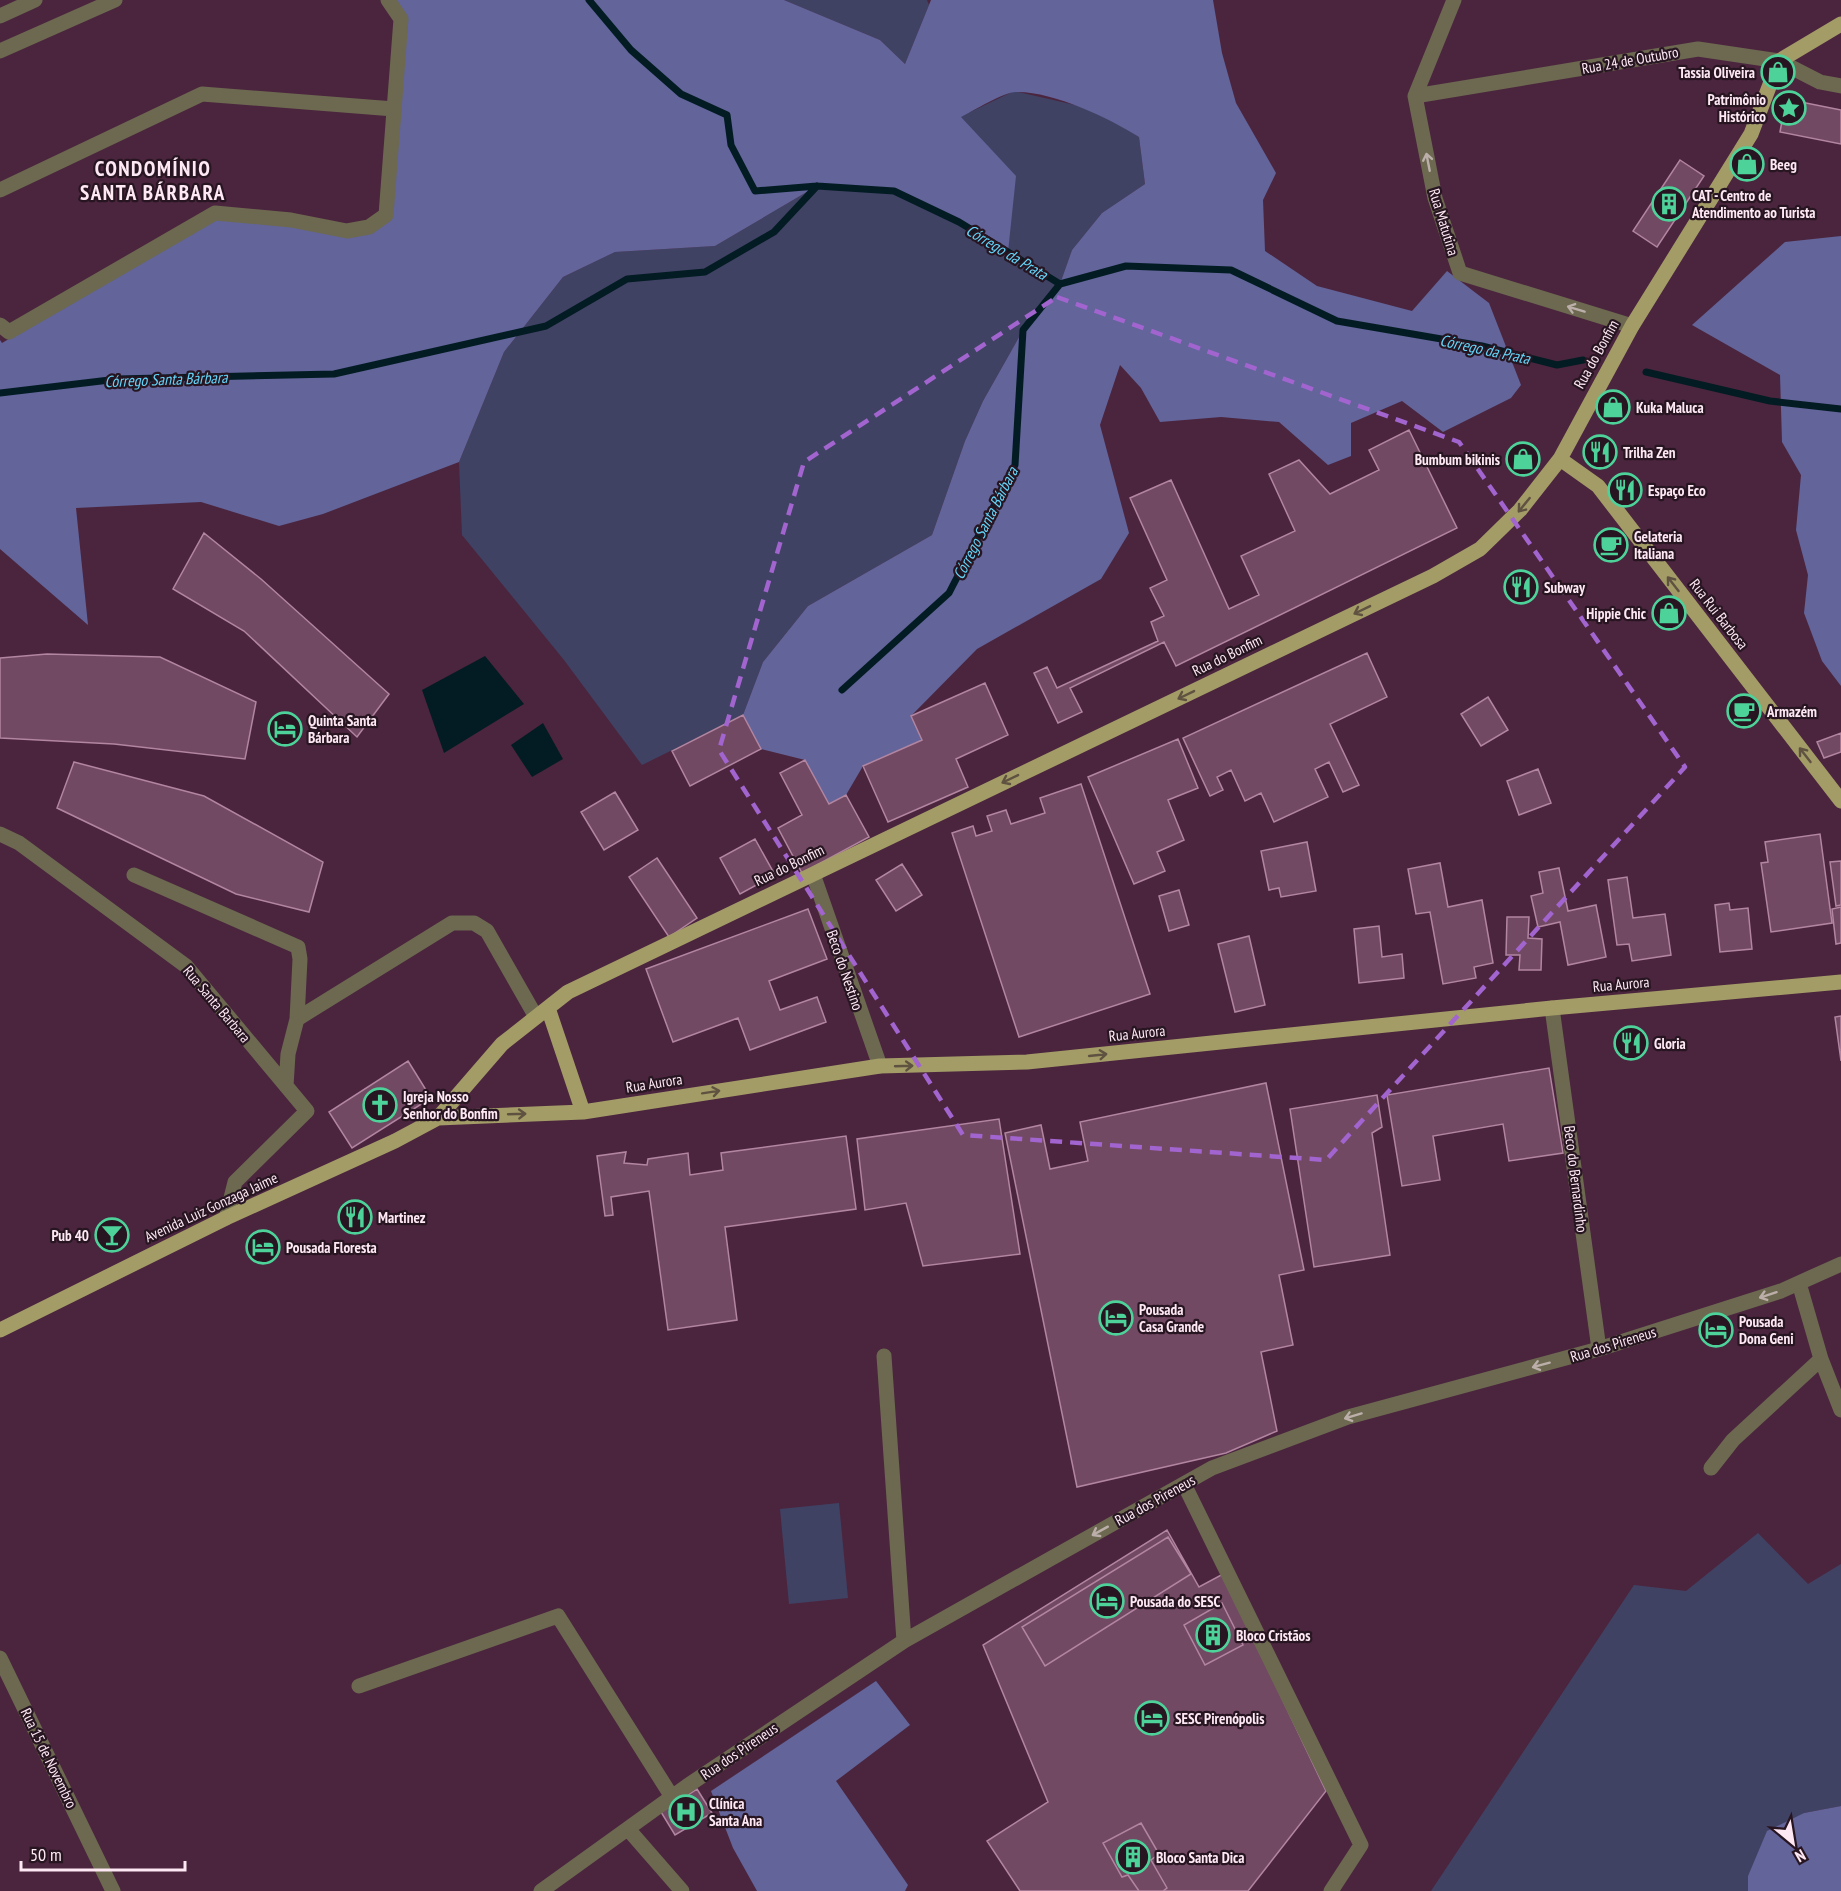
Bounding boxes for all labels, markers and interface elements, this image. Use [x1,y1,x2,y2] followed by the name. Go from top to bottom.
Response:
[1580,42,1680,78] street label: Rua 24 de Outubro
[1760,54,1796,90] shop icon: Tassia Oliveira
[1678,63,1755,82] place label: Tassia Oliveira
[1707,90,1766,126] place label: Patrimônio Histórico
[1771,90,1807,126] place icon: Patrimônio Histórico
[1729,146,1765,182] shop icon: Beeg
[1422,153,1433,173] one-way arrow
[80,155,226,206] district label: CONDOMÍNIO SANTA BÁRBARA
[1770,155,1797,174] place label: Beeg
[1425,186,1463,258] street label: Rua Matutina
[1651,186,1687,222] building icon: CAT - Centro de Atendimento ao Turista
[1691,186,1816,222] place label: CAT - Centro de Atendimento ao Turista
[963,220,1053,285] water label: Córrego da Prata
[1567,303,1586,314] one-way arrow
[1569,316,1623,392] street label: Rua do Bonfim
[1438,330,1533,369] water label: Córrego da Prata
[104,367,229,391] water label: Córrego Santa Bárbara
[1595,389,1631,425] shop icon: Kuka Maluca
[1636,398,1704,417] place label: Kuka Maluca
[1582,434,1618,470] restaurant icon: Trilha Zen
[1505,441,1541,477] shop icon: Bumbum bikinis
[1623,443,1676,462] place label: Trilha Zen
[1415,450,1500,469] place label: Bumbum bikinis
[948,462,1023,582] water label: Córrego Santa Bárbara
[1607,472,1643,508] restaurant icon: Espaço Eco
[1648,481,1706,500] place label: Espaço Eco
[1517,497,1530,513] one-way arrow
[1593,527,1629,563] cafe icon: Gelateria Italiana
[1634,527,1683,563] place label: Gelateria Italiana
[1503,569,1539,605] restaurant icon: Subway
[1686,575,1752,653] street label: Rua Rui Barbosa
[1667,576,1680,592] one-way arrow
[1544,578,1586,597] place label: Subway
[1651,595,1687,631] shop icon: Hippie Chic
[1586,604,1647,623] place label: Hippie Chic
[1354,605,1372,617] one-way arrow
[1189,630,1265,680] street label: Rua do Bonfim
[1178,689,1196,701] one-way arrow
[1726,693,1762,729] cafe icon: Armazém
[1766,702,1817,721] place label: Armazém
[267,711,303,747] hotel icon: Quinta Santa Bárbara
[308,711,377,747] place label: Quinta Santa Bárbara
[1799,747,1812,763] one-way arrow
[1002,774,1020,786] one-way arrow
[751,840,827,890] street label: Rua do Bonfim
[822,927,868,1013] street label: Beco do Nestino
[179,962,255,1046] street label: Rua Santa Barbara
[1592,972,1650,996] street label: Rua Aurora
[1108,1021,1166,1045] street label: Rua Aurora
[1613,1025,1649,1061] restaurant icon: Gloria
[1654,1034,1686,1053] place label: Gloria
[1088,1049,1108,1060] one-way arrow
[893,1060,913,1071] one-way arrow
[624,1069,684,1097] street label: Rua Aurora
[700,1086,720,1097] one-way arrow
[362,1087,398,1123] church icon: Igreja Nosso Senhor do Bonfim
[403,1087,498,1123] place label: Igreja Nosso Senhor do Bonfim
[507,1109,527,1120] one-way arrow
[1560,1124,1592,1234] street label: Beco do Bernardinho
[142,1168,280,1246] street label: Avenida Luiz Gonzaga Jaime
[337,1199,373,1235] restaurant icon: Martinez
[378,1208,426,1227] place label: Martinez
[94,1217,130,1253] bar icon: Pub 40
[51,1226,89,1245] place label: Pub 40
[245,1229,281,1265] hotel icon: Pousada Floresta
[286,1238,377,1257] place label: Pousada Floresta
[1759,1290,1778,1301] one-way arrow
[1098,1300,1134,1336] hotel icon: Pousada Casa Grande
[1139,1300,1204,1336] place label: Pousada Casa Grande
[1698,1312,1734,1348] hotel icon: Pousada Dona Geni
[1739,1312,1794,1348] place label: Pousada Dona Geni
[1568,1322,1658,1366] street label: Rua dos Pireneus
[1532,1360,1551,1371] one-way arrow
[1344,1411,1363,1422] one-way arrow
[1112,1470,1198,1530] street label: Rua dos Pireneus
[1092,1525,1109,1537] one-way arrow
[1089,1583,1125,1619] hotel icon: Pousada do SESC
[1130,1592,1221,1611] place label: Pousada do SESC
[1195,1617,1231,1653] building icon: Bloco Cristãos
[1236,1626,1311,1645] place label: Bloco Cristãos
[1134,1700,1170,1736] hotel icon: SESC Pirenópolis
[17,1705,81,1811] street label: Rua 15 de Novembro
[1175,1709,1264,1728] place label: SESC Pirenópolis
[697,1718,781,1784] street label: Rua dos Pireneus
[668,1794,704,1830] hospital icon: Clínica Santa Ana
[709,1794,762,1830] place label: Clínica Santa Ana
[1763,1813,1823,1873] north arrow
[21,1834,184,1872] scale bar
[1115,1839,1151,1875] building icon: Bloco Santa Dica
[30,1843,62,1866] text: 50 m
[1792,1845,1809,1867] text: N
[1156,1848,1244,1867] place label: Bloco Santa Dica

